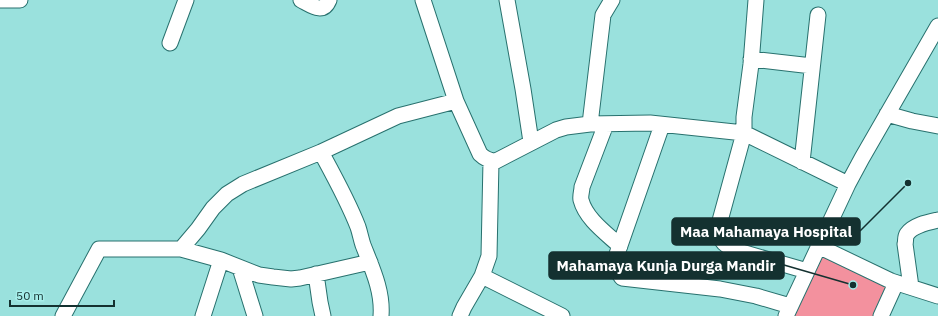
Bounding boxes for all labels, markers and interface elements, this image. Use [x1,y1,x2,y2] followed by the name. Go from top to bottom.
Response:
[672,218,860,245] callout: Maa Mahamaya Hospital
[680,222,852,241] text: Maa Mahamaya Hospital
[549,252,784,279] callout: Mahamaya Kunja Durga Mandir
[556,256,776,275] text: Mahamaya Kunja Durga Mandir
[10,282,114,308] scale bar
[16,288,44,303] text: 50 m

